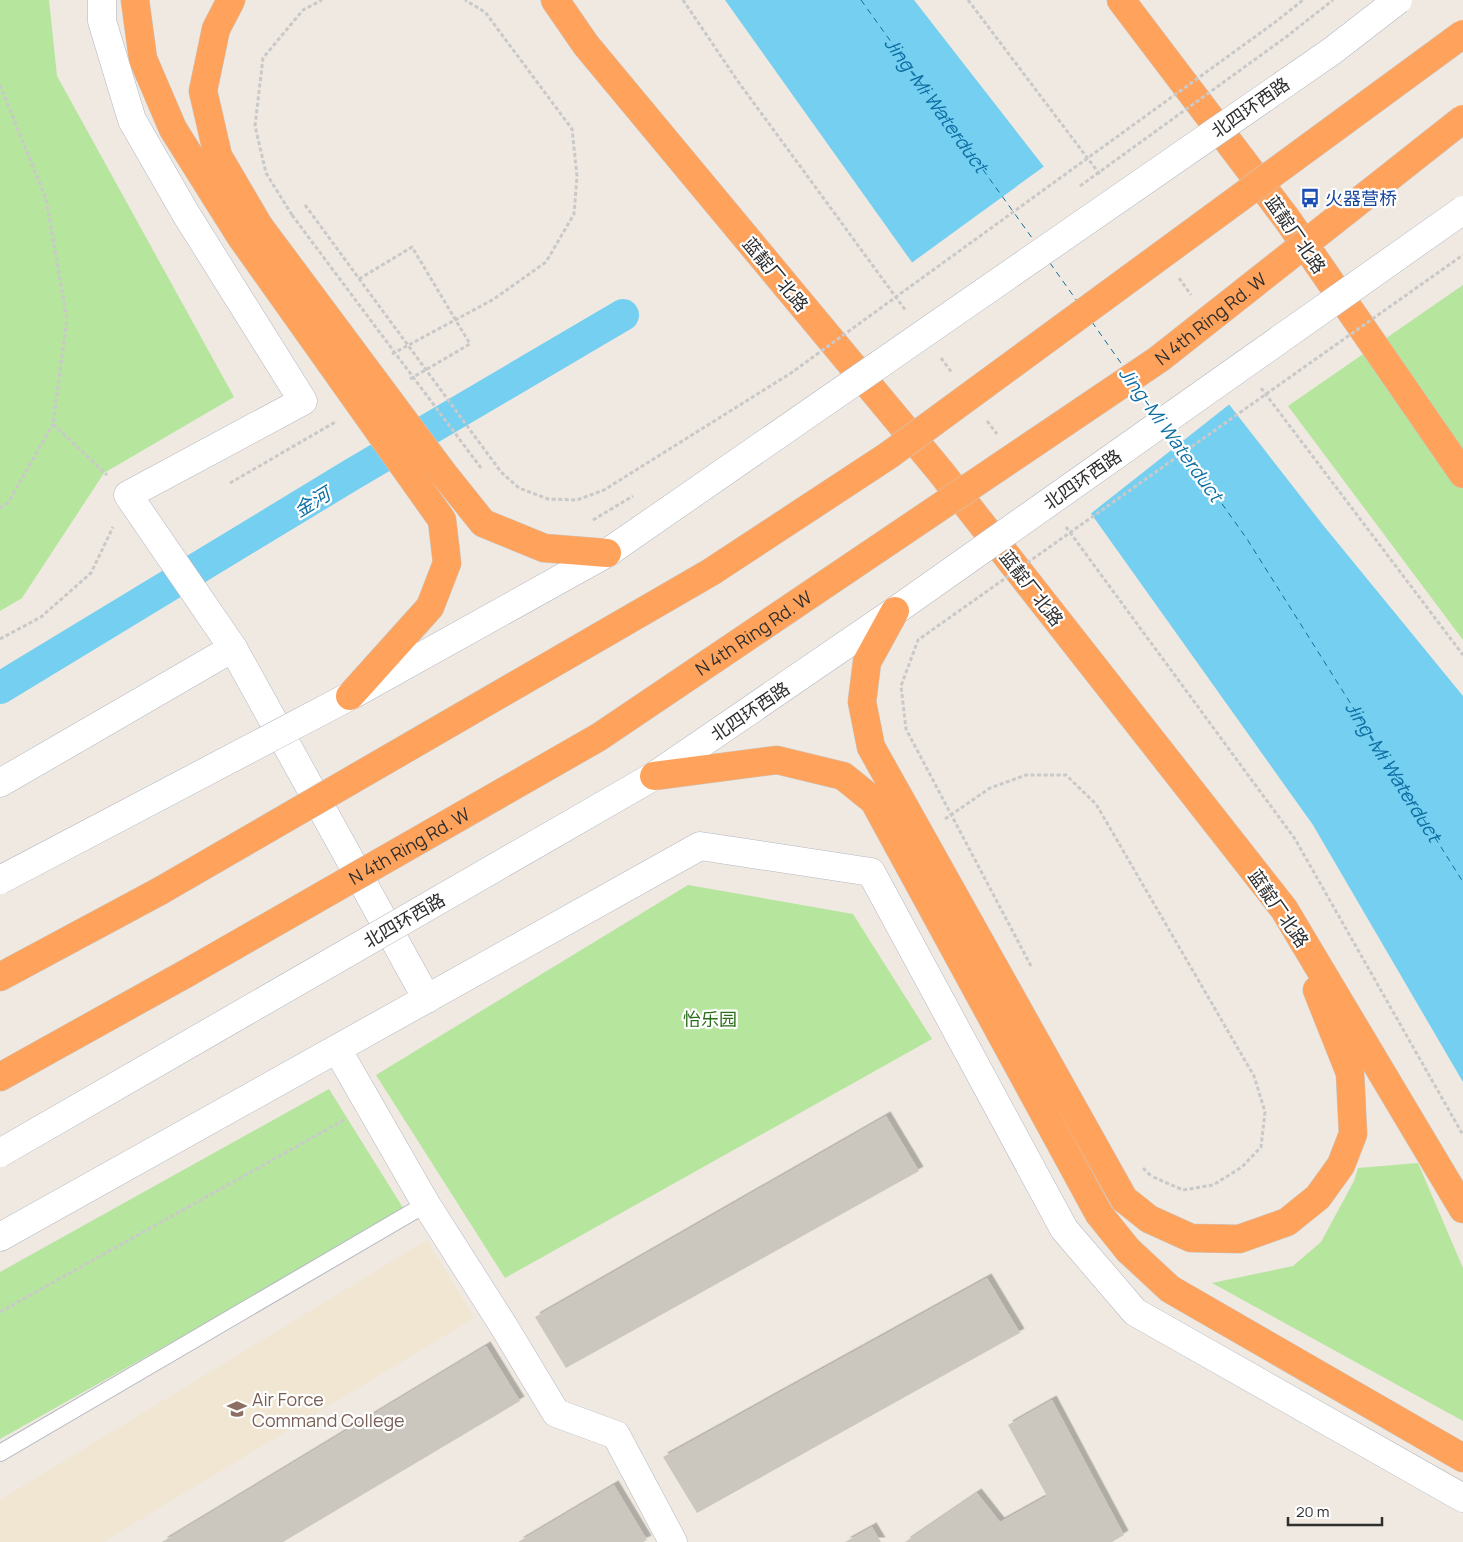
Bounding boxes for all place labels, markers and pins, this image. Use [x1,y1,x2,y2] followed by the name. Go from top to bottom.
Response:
[1325,186,1397,210] place label: 火器营桥
[1299,187,1321,209] bus stop icon: 火器营桥
[252,1387,405,1432] place label: Air Force Command College
[226,1398,248,1420] school or university icon: Air Force Command College

